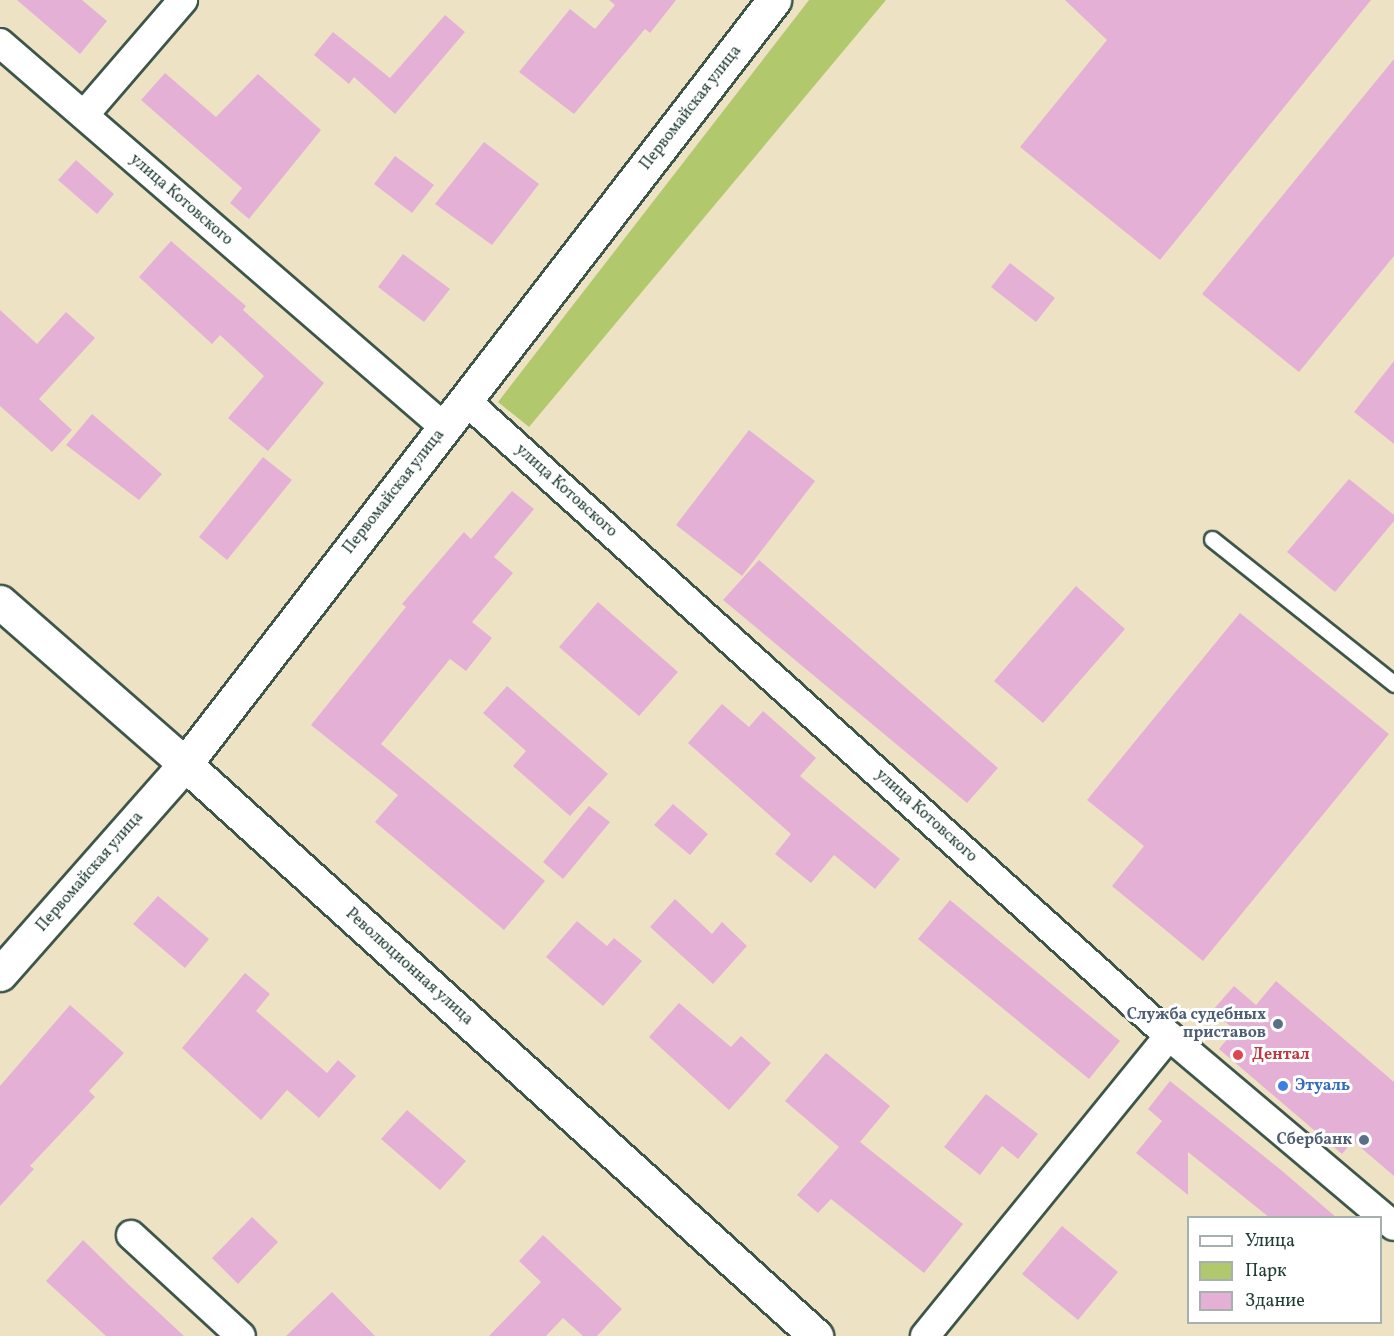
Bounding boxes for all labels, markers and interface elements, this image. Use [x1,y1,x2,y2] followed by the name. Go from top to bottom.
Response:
[636,42,746,174] street label: Первомайская улица
[126,150,236,250] street label: улица Котовского
[339,426,449,558] street label: Первомайская улица
[511,440,621,542] street label: улица Котовского
[871,765,981,867] street label: улица Котовского
[32,808,148,936] street label: Первомайская улица
[341,904,477,1030] street label: Революционная улица
[1127,1005,1266,1043] place label: Служба судебных приставов
[1271,1017,1285,1031] marker: Служба судебных приставов
[1252,1045,1310,1065] place label: Дентал
[1229,1046,1247,1064] marker: Дентал
[1295,1076,1350,1096] place label: Этуаль
[1276,1079,1290,1093] marker: Этуаль
[1277,1130,1352,1150] place label: Сбербанк
[1357,1133,1371,1147] marker: Сбербанк
[1187,1216,1382,1324] legend
[1245,1229,1295,1254] text: Улица
[1245,1259,1287,1284] text: Парк
[1245,1289,1305,1314] text: Здание

